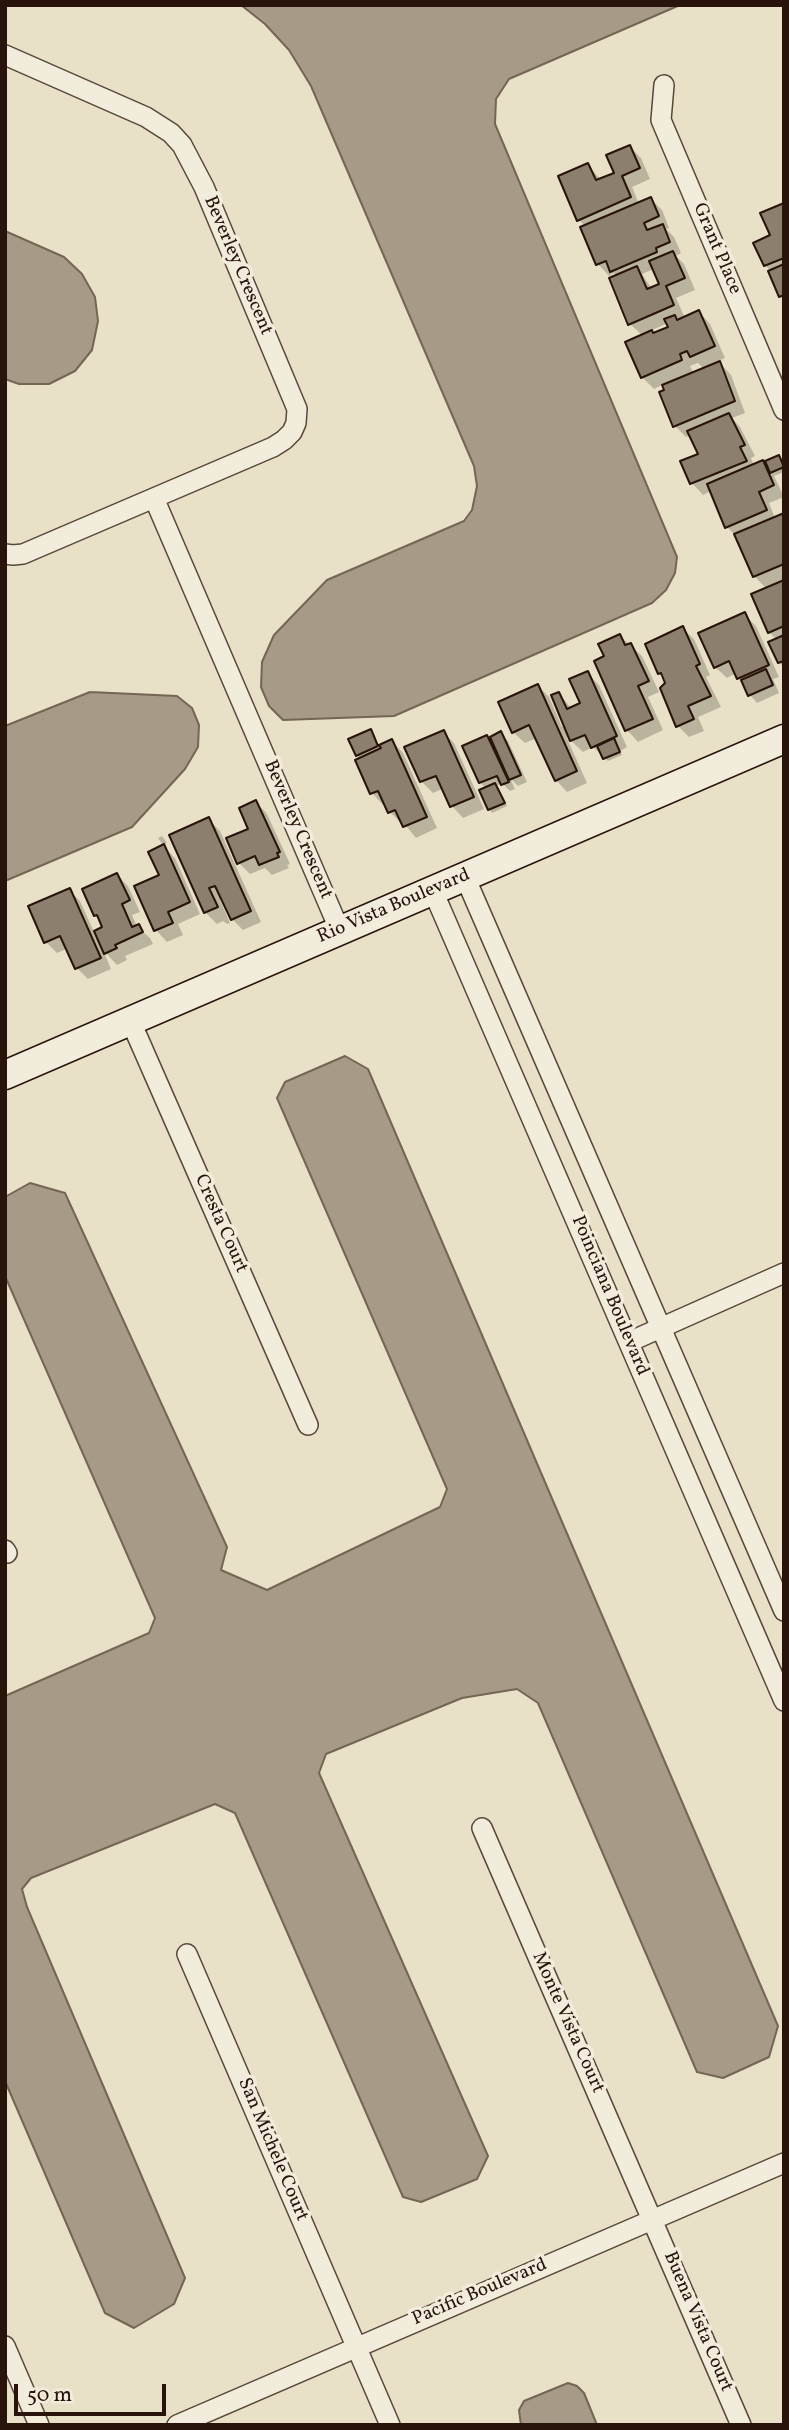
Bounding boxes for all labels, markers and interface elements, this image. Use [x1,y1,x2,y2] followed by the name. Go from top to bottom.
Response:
[197,193,277,339] street label: Beverley Crescent
[687,200,745,298] street label: Grant Place
[257,757,337,903] street label: Beverley Crescent
[314,865,474,949] street label: Rio Vista Boulevard
[188,1171,252,1277] street label: Cresta Court
[565,1213,653,1379] street label: Poinciana Boulevard
[526,1949,608,2097] street label: Monte Vista Court
[232,2075,312,2225] street label: San Michele Court
[657,2249,737,2395] street label: Buena Vista Court
[409,2254,551,2332] street label: Pacific Boulevard
[18,2370,170,2414] scale bar
[27,2381,72,2410] text: 50 m

